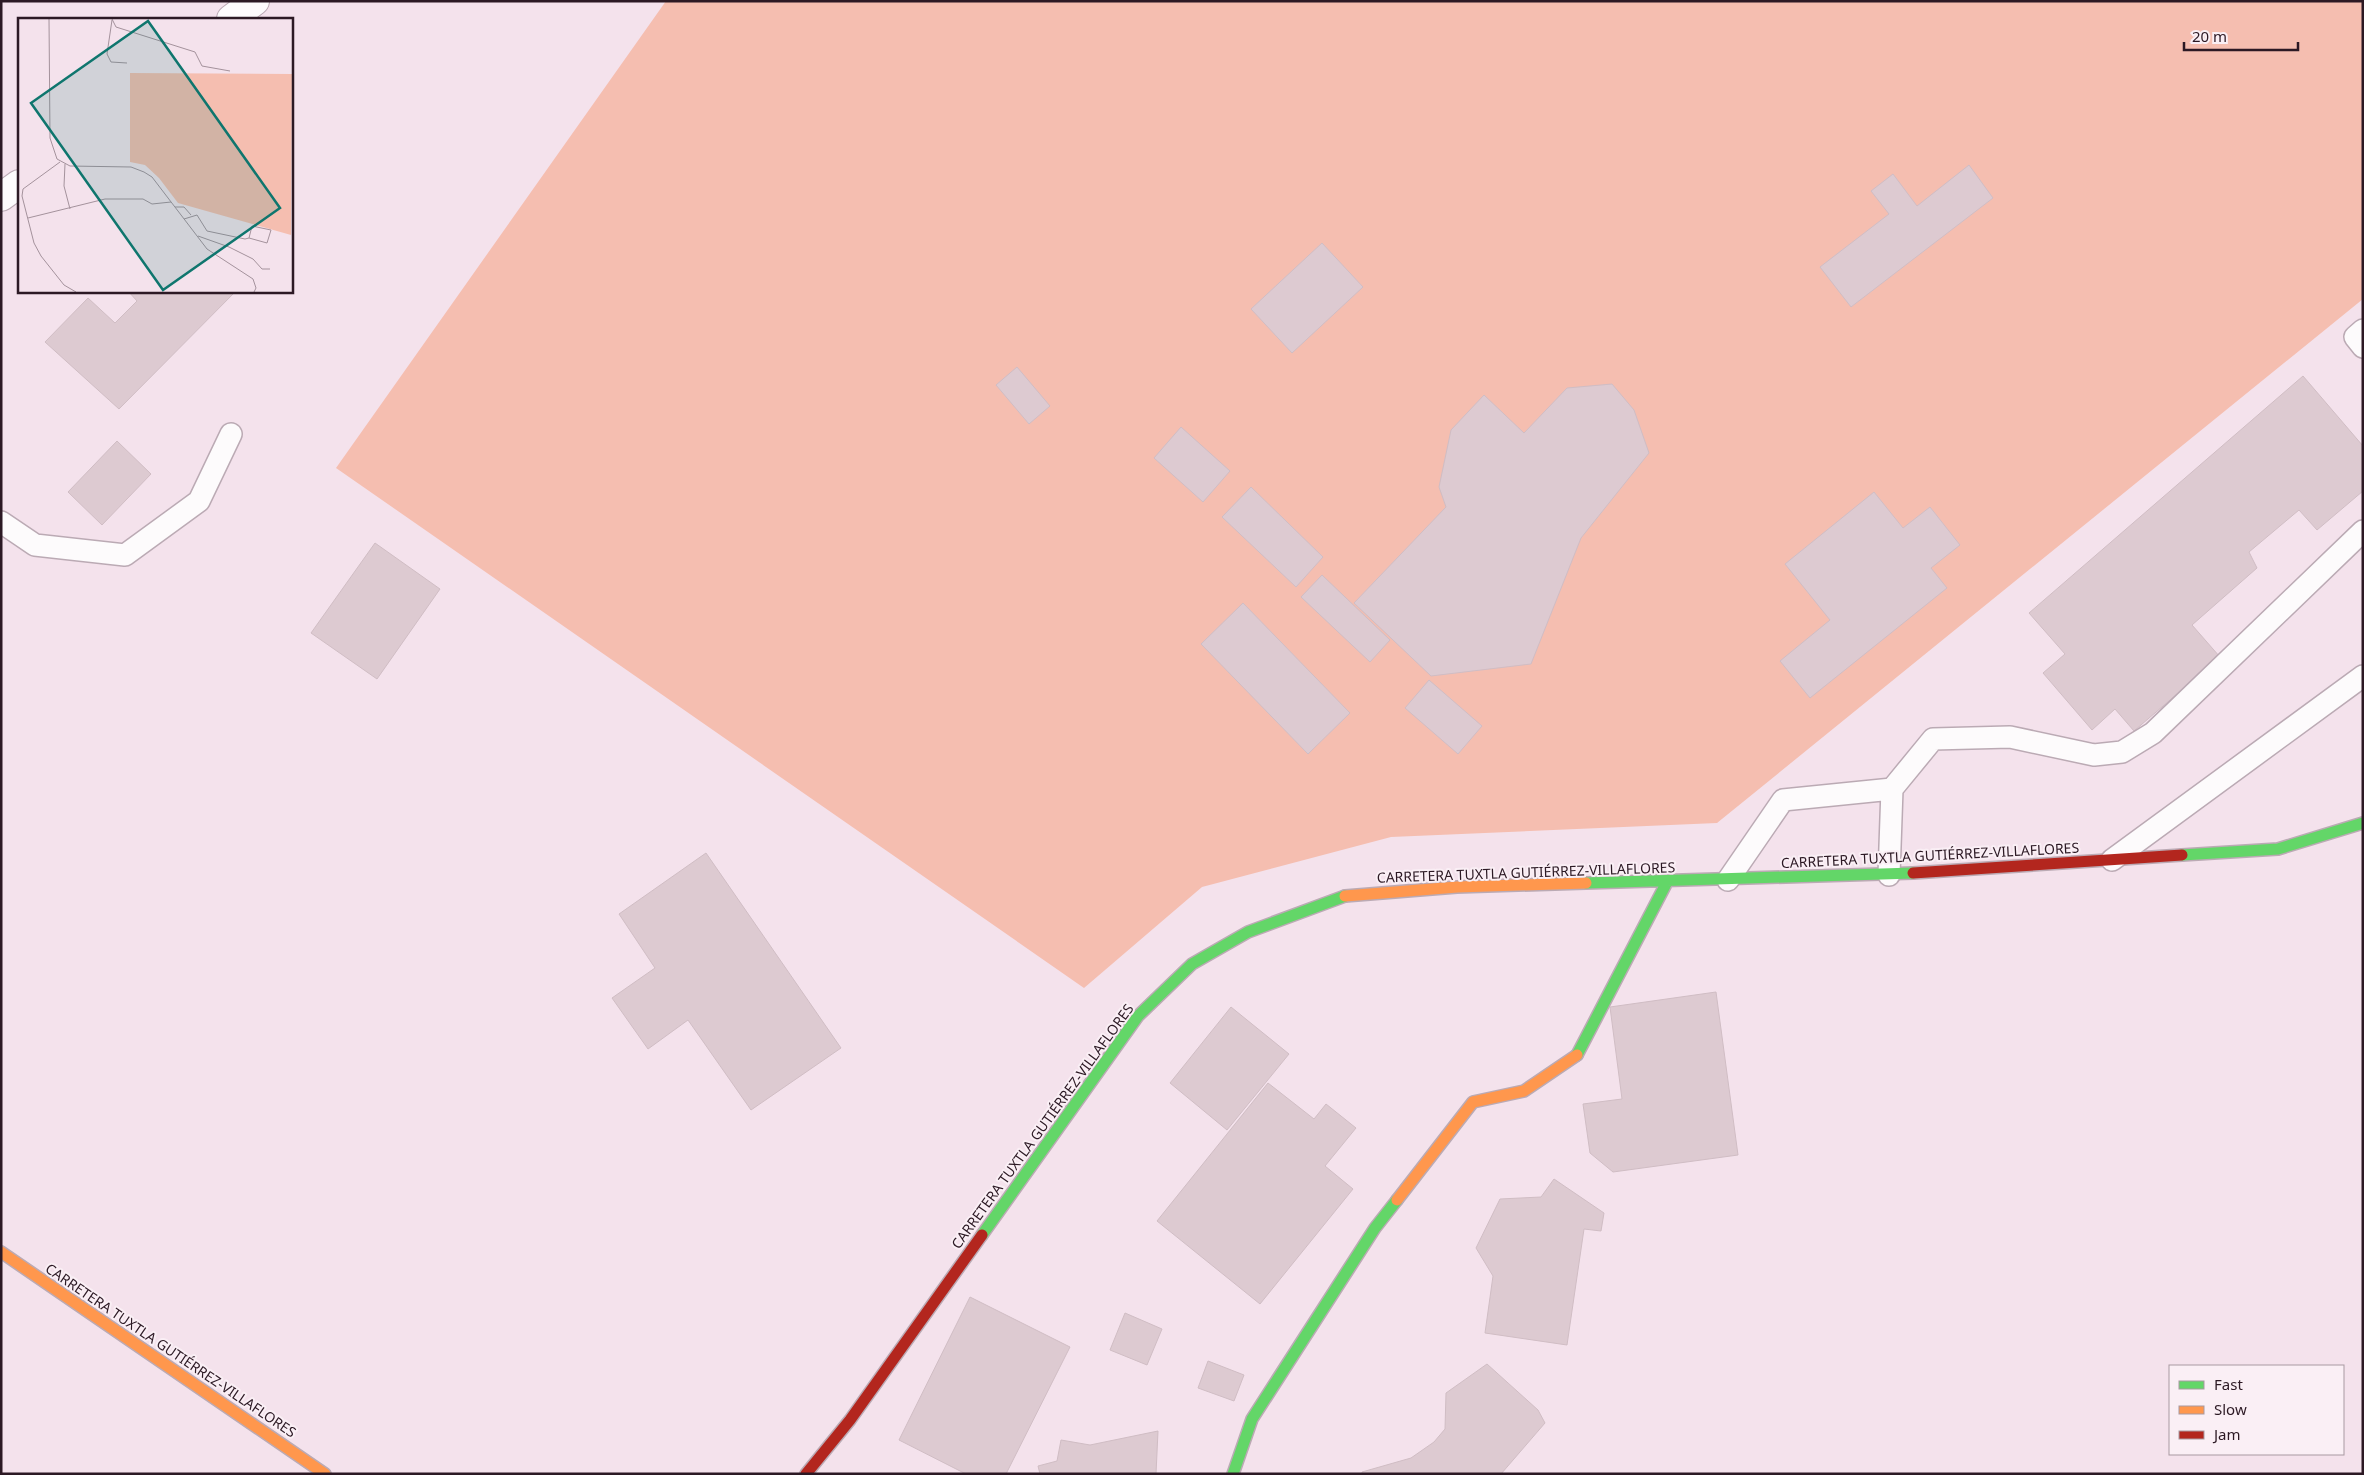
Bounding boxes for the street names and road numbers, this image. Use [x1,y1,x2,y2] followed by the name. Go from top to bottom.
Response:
[1780,838,2080,872] street label: CARRETERA TUXTLA GUTIÉRREZ-VILLAFLORES
[1377,857,1676,887] street label: CARRETERA TUXTLA GUTIÉRREZ-VILLAFLORES
[947,999,1138,1252] street label: CARRETERA TUXTLA GUTIÉRREZ-VILLAFLORES
[42,1259,300,1441] street label: CARRETERA TUXTLA GUTIÉRREZ-VILLAFLORES

